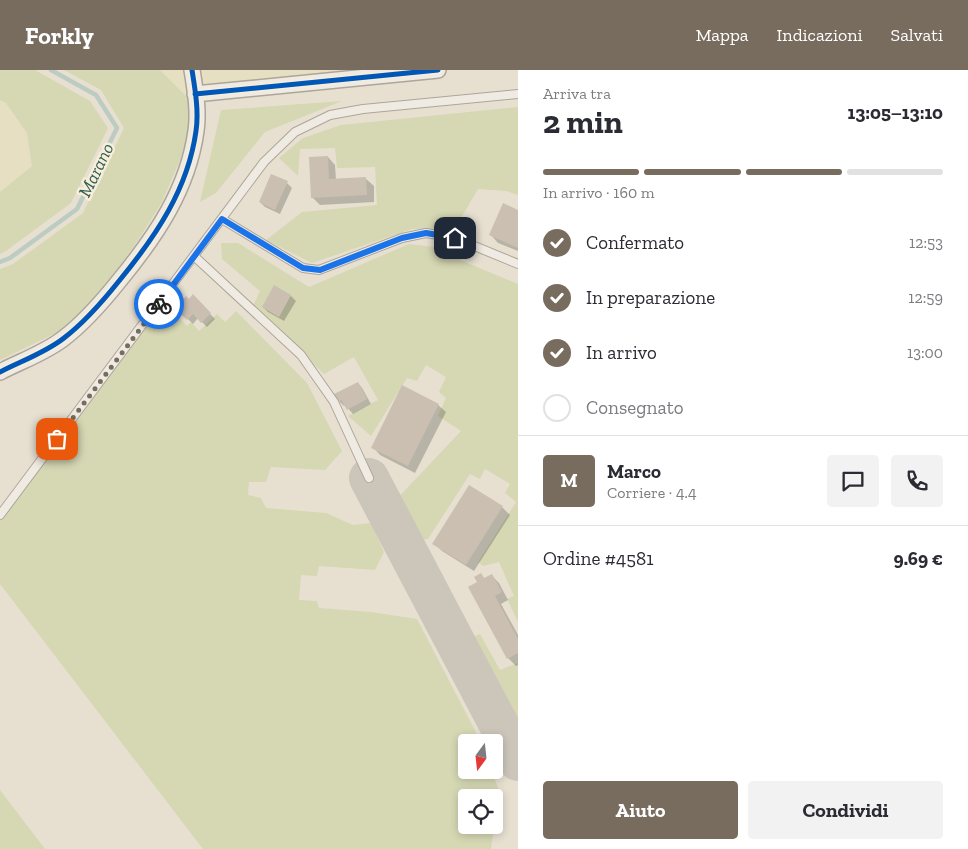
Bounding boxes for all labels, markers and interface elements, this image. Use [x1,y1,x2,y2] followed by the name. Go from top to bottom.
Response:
[25,21,94,50] text: Forkly
[696,24,749,46] text: Mappa
[777,24,863,46] text: Indicazioni
[891,24,943,46] text: Salvati
[543,84,611,103] text: Arriva tra
[847,101,943,124] text: 13:05–13:10
[543,103,623,141] text: 2 min
[74,139,118,201] water label: Marano
[543,183,655,202] text: In arrivo · 160 m
[434,217,476,259] pin
[441,224,469,252] icon: home
[543,229,571,257] icon: check
[586,231,684,254] text: Confermato
[909,233,943,252] text: 12:53
[134,279,184,329] courier
[543,284,571,312] icon: check
[586,286,715,309] text: In preparazione
[908,288,943,307] text: 12:59
[145,290,173,318] icon: bike
[543,339,571,367] icon: check
[586,341,657,364] text: In arrivo
[907,343,943,362] text: 13:00
[586,396,683,419] text: Consegnato
[36,418,78,460] pin
[43,425,71,453] icon: bag
[827,455,879,507] button: chat
[891,455,943,507] button: phone
[607,460,661,483] text: Marco
[560,469,578,492] text: M
[607,483,697,502] text: Corriere · 4.4
[543,547,653,570] text: Ordine #4581
[894,547,943,570] text: 9.69 €
[458,734,502,779] north arrow
[458,734,503,834] map controls
[543,781,738,839] button: Aiuto
[748,781,943,839] button: Condividi
[458,789,503,834] button: locate

